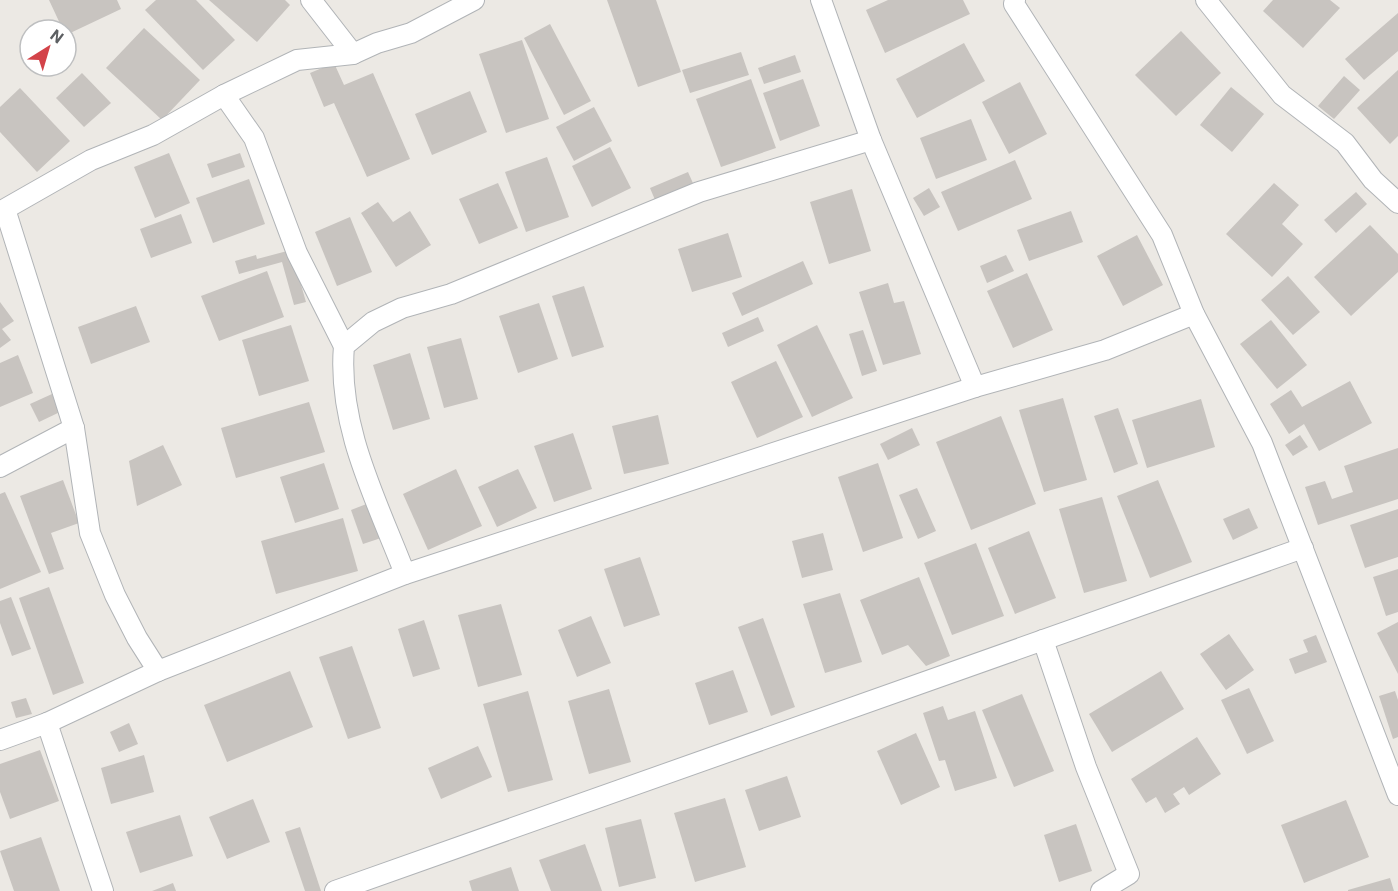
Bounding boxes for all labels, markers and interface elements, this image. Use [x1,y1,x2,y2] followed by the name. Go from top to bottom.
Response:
[18,18,78,78] north arrow
[46,25,67,47] text: N

